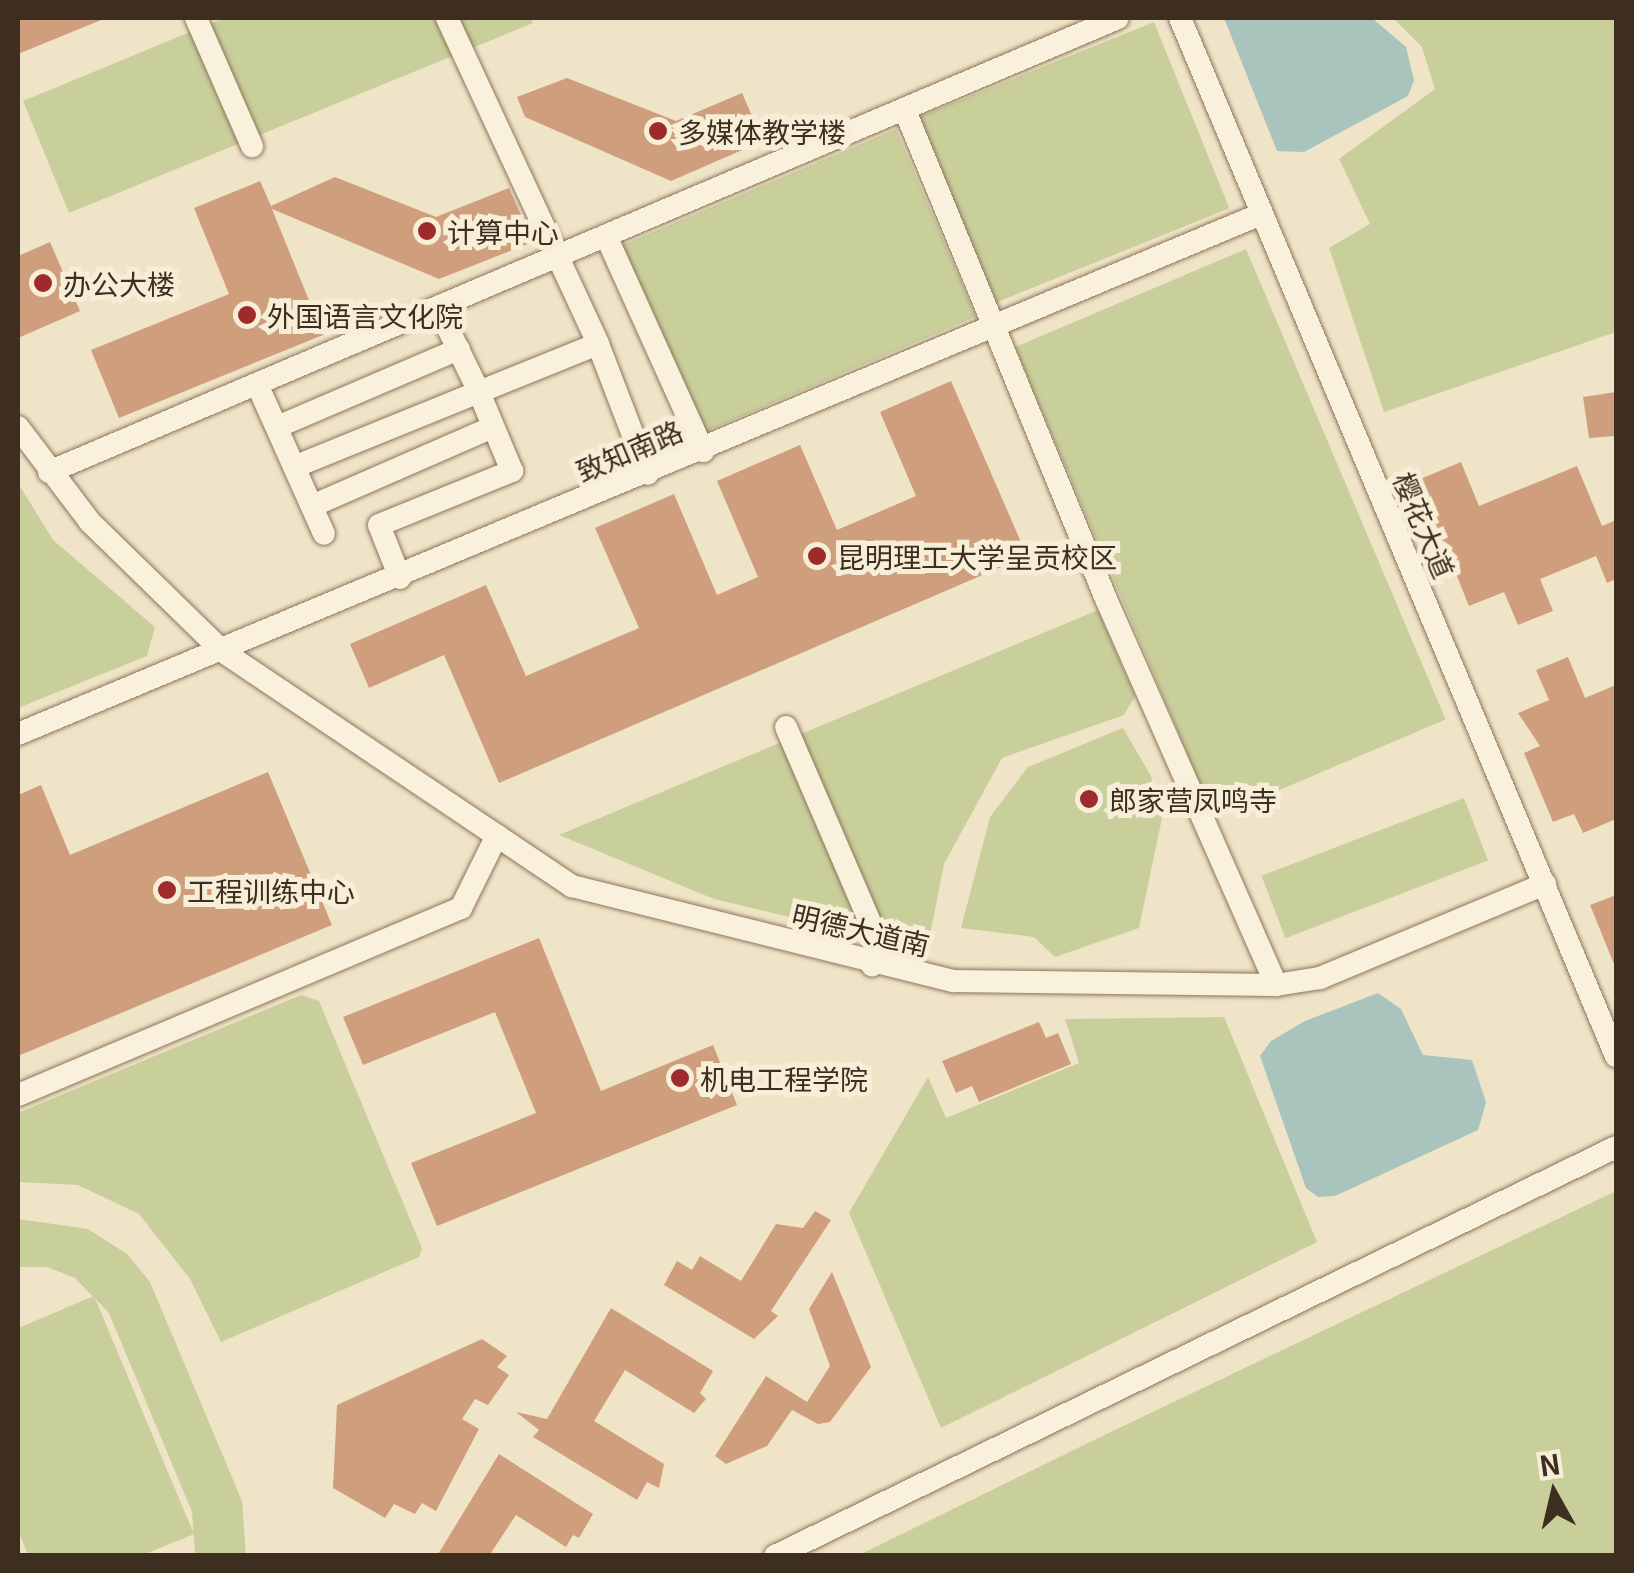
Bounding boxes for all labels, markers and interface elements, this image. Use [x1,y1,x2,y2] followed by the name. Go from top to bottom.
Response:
[678,114,846,148] place label: 多媒体教学楼
[647,120,669,142] marker: 多媒体教学楼
[447,214,559,248] place label: 计算中心
[416,220,438,242] marker: 计算中心
[63,266,175,300] place label: 办公大楼
[32,272,54,294] marker: 办公大楼
[267,298,463,332] place label: 外国语言文化院
[236,304,258,326] marker: 外国语言文化院
[571,413,687,487] street label: 致知南路
[1388,467,1462,583] street label: 樱花大道
[837,539,1117,573] place label: 昆明理工大学呈贡校区
[806,545,828,567] marker: 昆明理工大学呈贡校区
[1109,782,1277,816] place label: 郎家营凤鸣寺
[1078,788,1100,810] marker: 郎家营凤鸣寺
[187,873,355,907] place label: 工程训练中心
[156,879,178,901] marker: 工程训练中心
[789,897,933,961] street label: 明德大道南
[700,1061,868,1095] place label: 机电工程学院
[669,1067,691,1089] marker: 机电工程学院
[1537,1442,1563,1485] text: N
[1504,1443,1604,1543] north arrow

